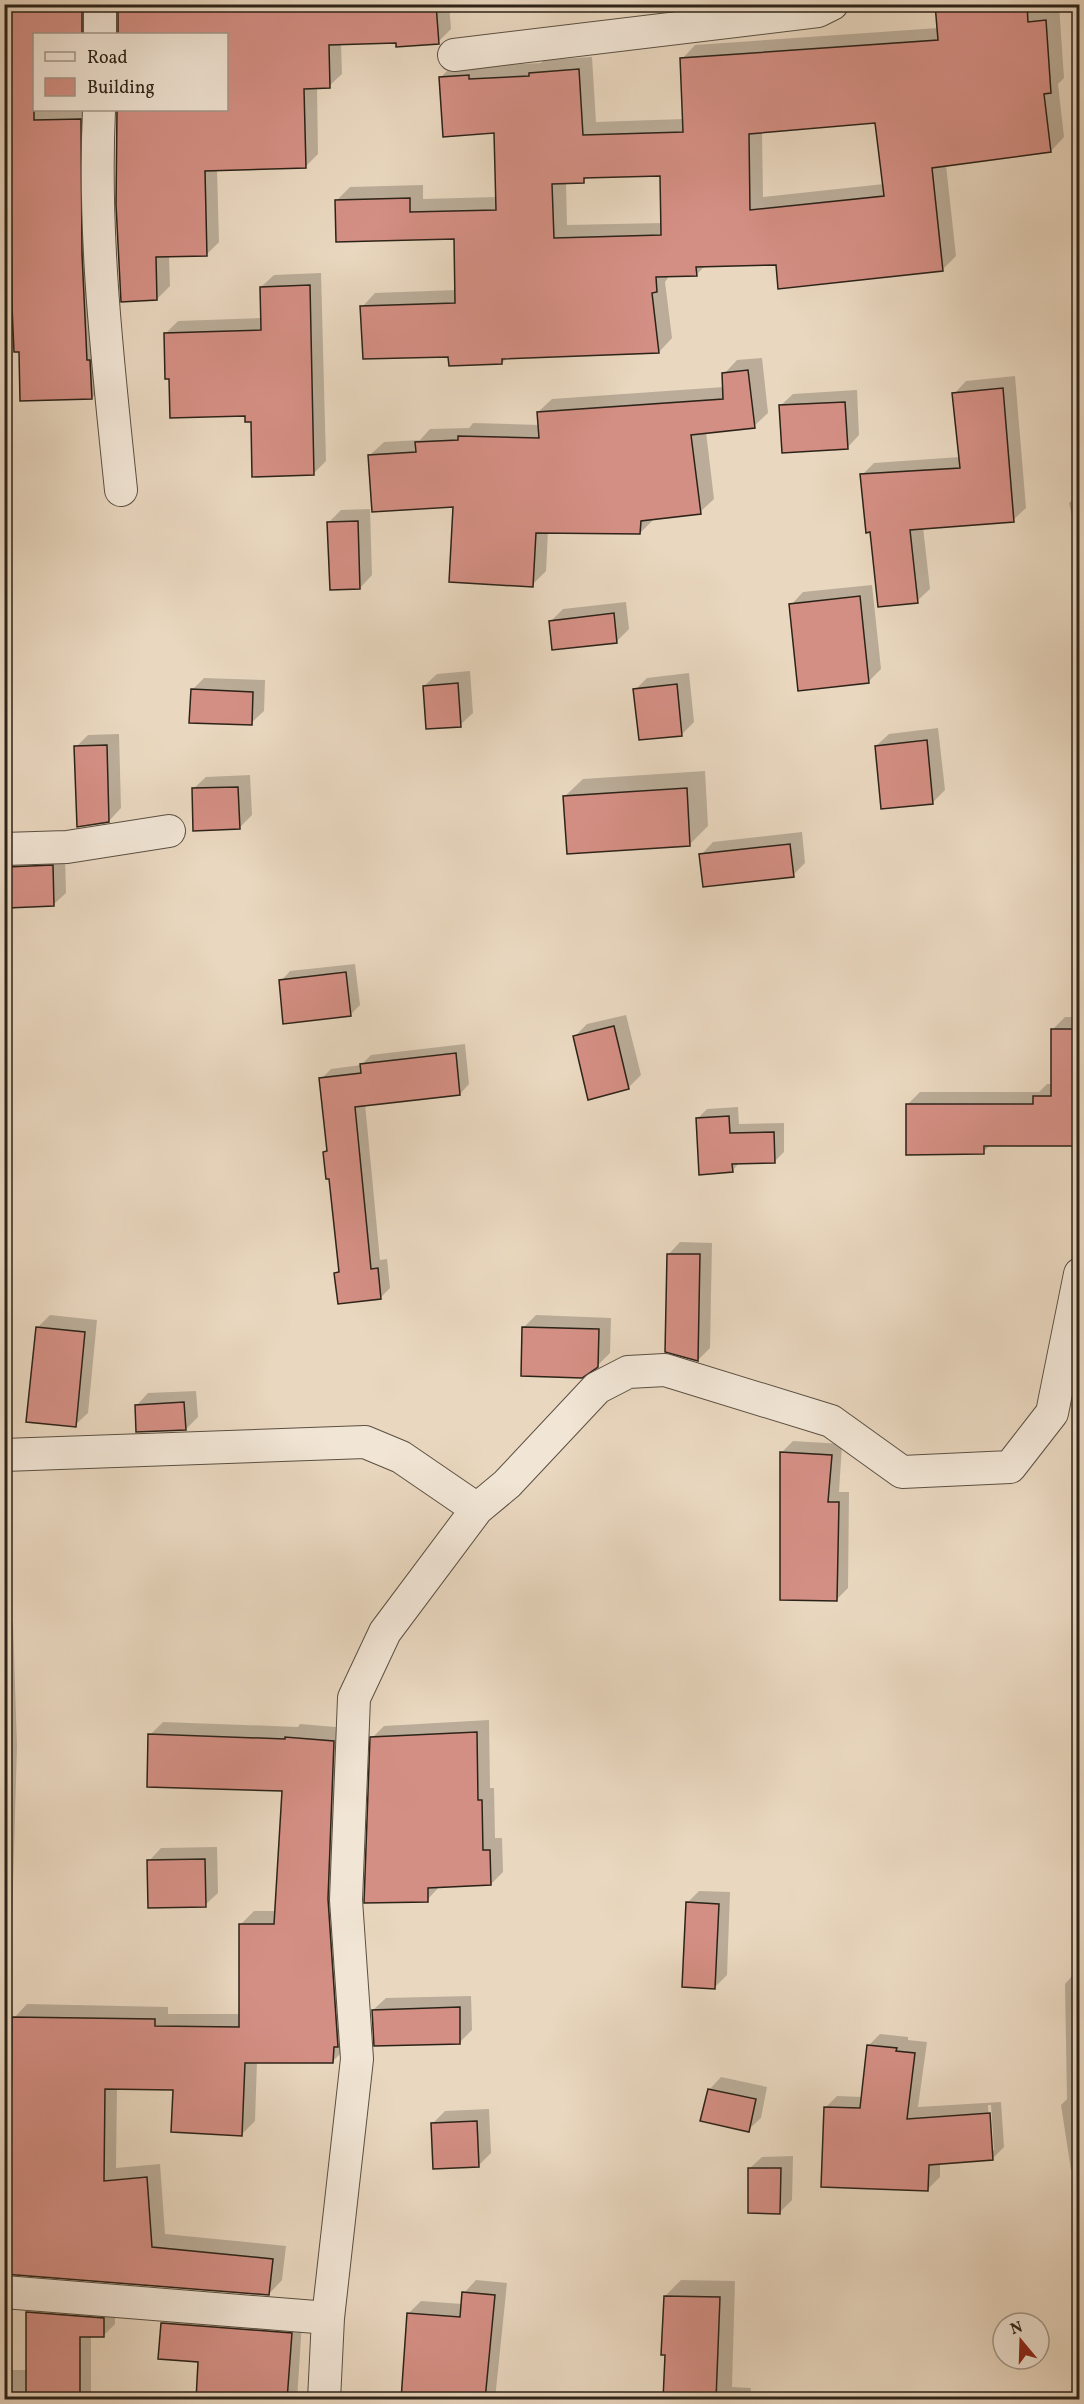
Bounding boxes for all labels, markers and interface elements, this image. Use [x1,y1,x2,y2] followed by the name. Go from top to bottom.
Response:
[33,33,228,111] legend
[87,46,128,71] text: Road
[87,76,155,101] text: Building
[991,2311,1051,2371] north arrow
[1008,2316,1026,2341] text: N

